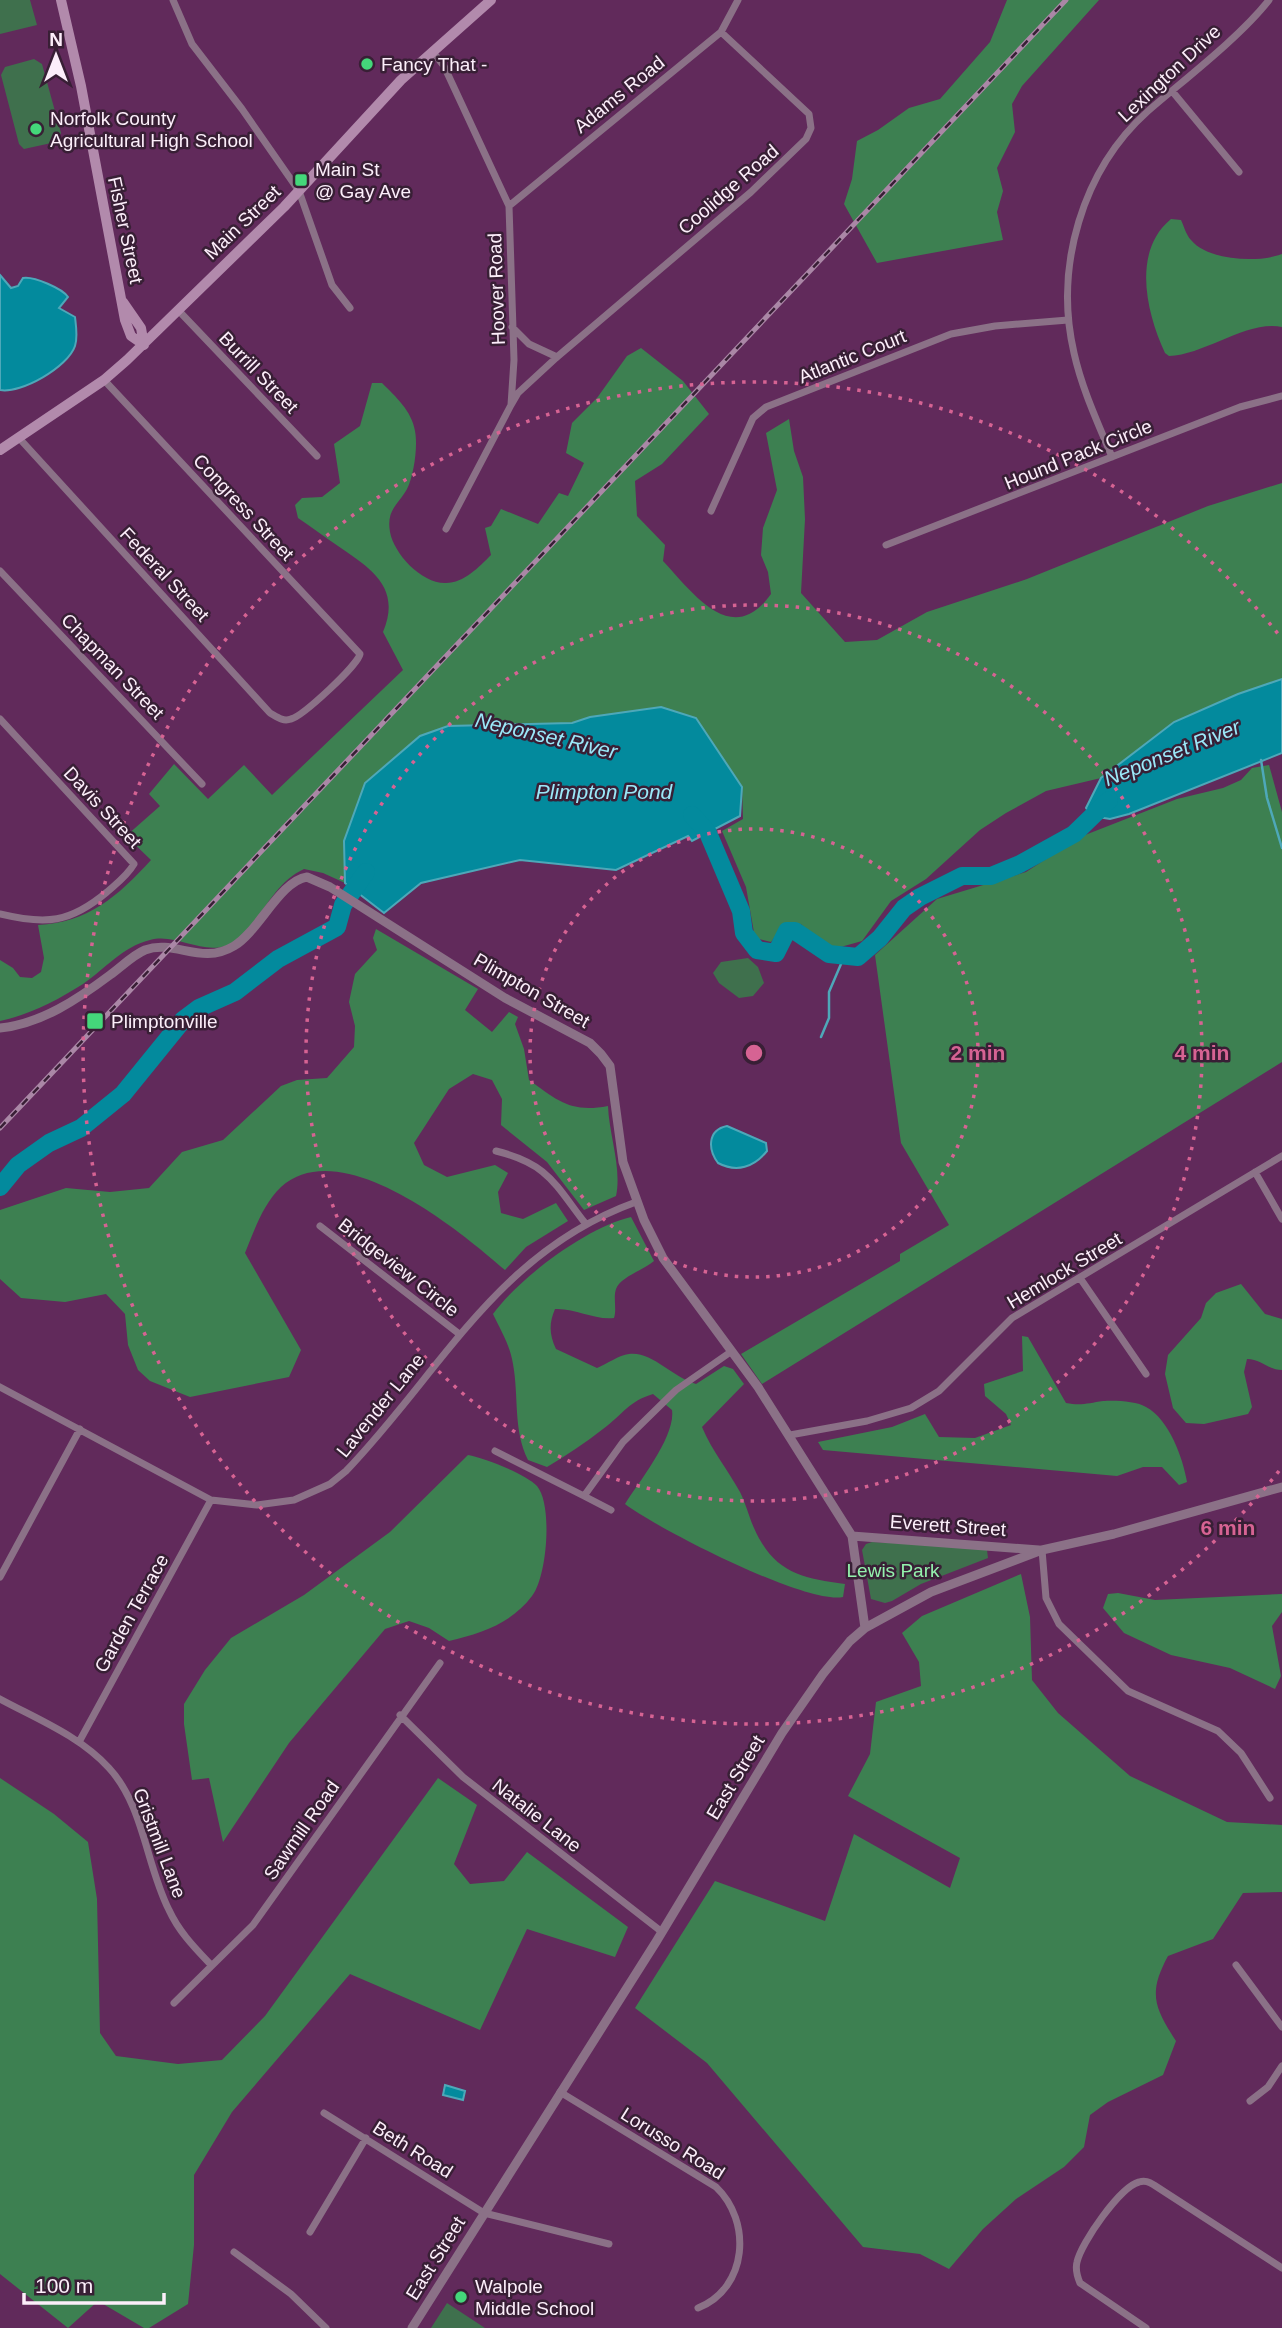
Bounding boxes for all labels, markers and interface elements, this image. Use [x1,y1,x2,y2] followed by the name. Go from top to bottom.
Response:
[21,21,91,91] north arrow
[1114,21,1225,126] street label: Lexington Drive
[49,29,63,50] text: N
[570,52,669,137] street label: Adams Road
[381,54,487,75] place label: Fancy That -
[359,56,375,72] marker: Fancy That -
[50,108,253,151] place label: Norfolk County Agricultural High School
[28,121,44,137] marker: Norfolk County Agricultural High School
[674,140,783,239] street label: Coolidge Road
[315,159,411,202] place label: Main St @ Gay Ave
[293,172,309,188] marker: Main St @ Gay Ave
[104,175,147,286] street label: Fisher Street
[200,181,285,264] street label: Main Street
[484,233,509,345] street label: Hoover Road
[795,325,910,388] street label: Atlantic Court
[215,327,303,418] street label: Burrill Street
[1001,415,1155,494] street label: Hound Pack Circle
[189,450,299,565] street label: Congress Street
[116,523,214,626] street label: Federal Street
[57,609,169,724] street label: Chapman Street
[473,708,620,763] water label: Neponset River
[1100,714,1244,790] water label: Neponset River
[60,762,146,853] street label: Davis Street
[536,780,674,803] water label: Plimpton Pond
[470,949,594,1032] street label: Plimpton Street
[85,1011,105,1031] marker: Plimptonville
[111,1011,218,1032] place label: Plimptonville
[742,1041,766,1065] centre of rings
[951,1041,1005,1064] text: 2 min
[1175,1041,1229,1064] text: 4 min
[334,1214,463,1321] street label: Bridgeview Circle
[1003,1228,1126,1313] street label: Hemlock Street
[332,1349,428,1461] street label: Lavender Lane
[889,1511,1007,1540] street label: Everett Street
[1201,1516,1255,1539] text: 6 min
[90,1551,173,1676] street label: Garden Terrace
[847,1560,940,1581] park label: Lewis Park
[702,1731,769,1823] street label: East Street
[488,1774,585,1857] street label: Natalie Lane
[259,1777,343,1884] street label: Sawmill Road
[129,1785,190,1901] street label: Gristmill Lane
[617,2103,728,2184] street label: Lorusso Road
[369,2117,456,2182] street label: Beth Road
[402,2212,470,2304] street label: East Street
[24,2262,164,2306] scale bar
[35,2274,93,2297] text: 100 m
[475,2276,594,2319] place label: Walpole Middle School
[453,2289,469,2305] marker: Walpole Middle School

